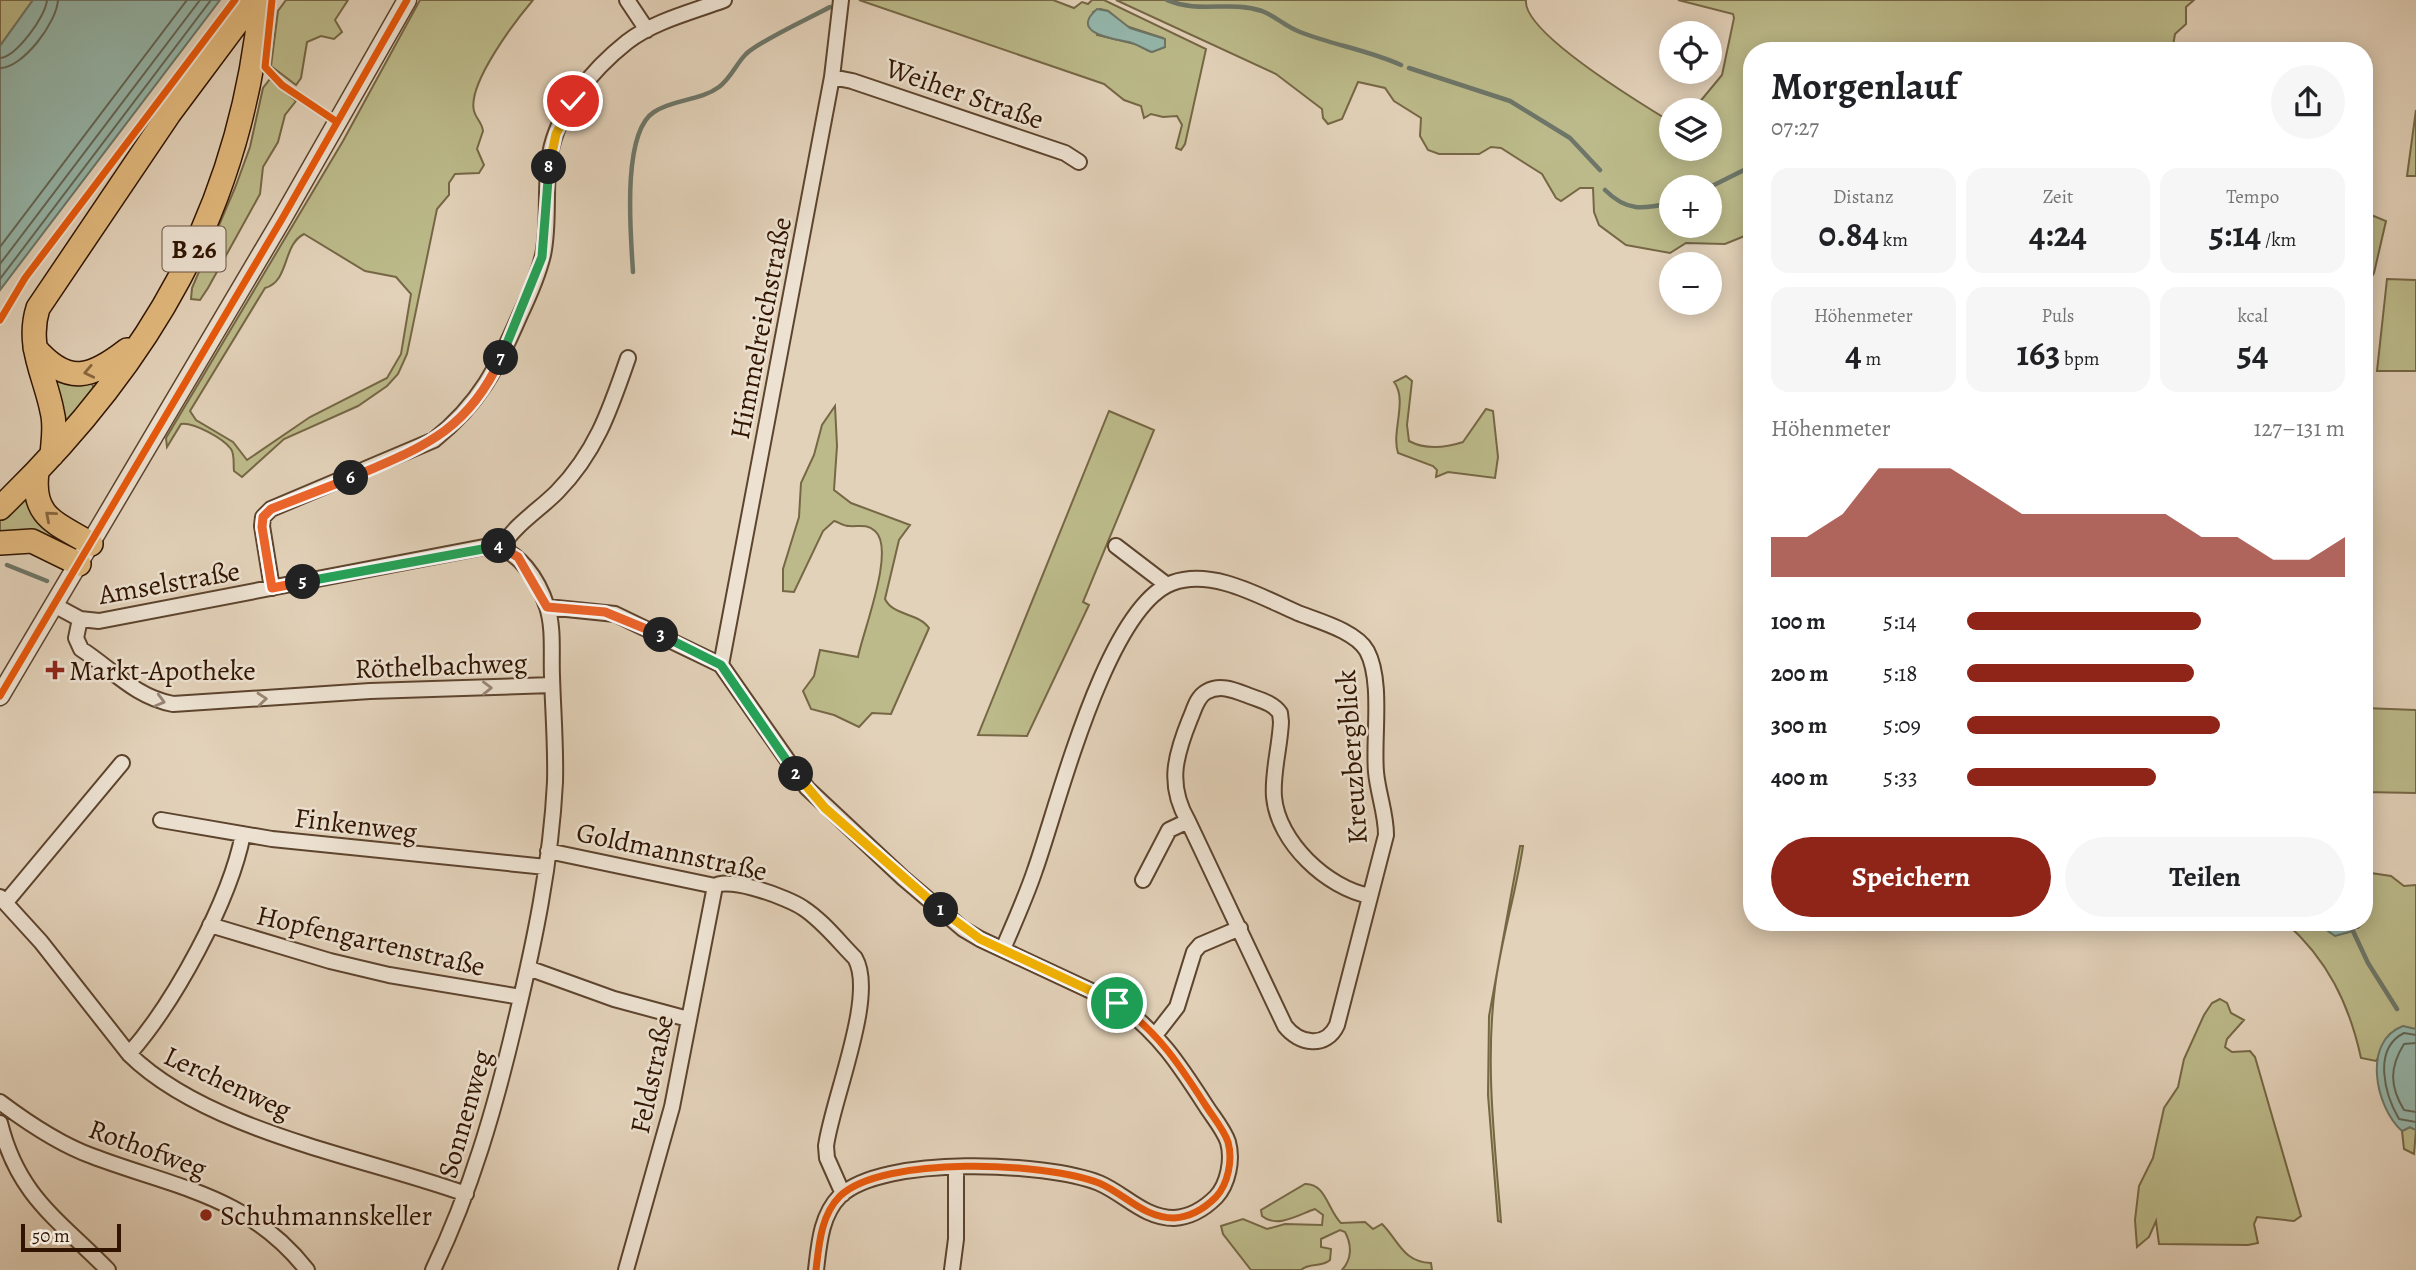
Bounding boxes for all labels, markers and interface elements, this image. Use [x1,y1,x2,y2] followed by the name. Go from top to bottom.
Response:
[1659,21,1722,315] map controls
[1659,21,1722,84] button: locate
[880,49,1049,139] street label: Weiher Straße
[1771,60,1958,112] text: Morgenlauf
[2271,65,2345,139] button: share
[543,71,603,131] pin
[554,82,592,120] icon: check
[1659,98,1722,161] button: layers
[1771,112,1819,143] text: 07:27
[532,150,566,184] pin: 8
[544,153,553,179] text: 8
[1659,175,1722,238] button: +
[1833,184,1894,210] text: Distanz
[2043,184,2073,210] text: Zeit
[2226,184,2279,210] text: Tempo
[1819,210,1879,258] text: 0.84
[2029,210,2087,258] text: 4:24
[2209,210,2261,258] text: 5:14
[721,214,801,442] street label: Himmelreichstraße
[162,226,226,272] road number: B 26
[1879,227,1908,253] text: km
[2261,227,2296,253] text: /km
[1659,252,1722,315] button: −
[1814,303,1913,329] text: Höhenmeter
[2041,303,2075,329] text: Puls
[2237,303,2268,329] text: kcal
[1845,329,1862,377] text: 4
[2016,329,2060,377] text: 163
[2237,329,2268,377] text: 54
[484,340,518,376] pin: 7
[496,344,505,370] text: 7
[1862,346,1881,372] text: m
[2060,346,2100,372] text: bpm
[84,363,96,378] one-way arrow
[1771,413,1891,444] text: Höhenmeter
[2254,413,2345,444] text: 127–131 m
[334,461,368,496] pin: 6
[346,464,355,490] text: 6
[45,512,58,524] one-way arrow
[482,528,516,564] pin: 4
[494,532,503,558] text: 4
[95,552,243,614] street label: Amselstraße
[286,564,320,600] pin: 5
[298,568,307,594] text: 5
[1771,606,1826,637] text: 100 m
[1883,606,1917,637] text: 5:14
[644,618,678,652] pin: 3
[656,621,665,647] text: 3
[354,644,528,688] street label: Röthelbachweg
[69,652,256,690] place label: Markt-Apotheke
[1771,658,1829,689] text: 200 m
[1883,658,1917,689] text: 5:18
[47,662,63,678] marker: Markt-Apotheke
[1327,668,1377,845] street label: Kreuzbergblick
[481,680,492,695] one-way arrow
[257,692,268,707] one-way arrow
[154,693,166,707] one-way arrow
[1771,710,1827,741] text: 300 m
[1883,710,1921,741] text: 5:09
[778,756,814,792] pin: 2
[791,760,800,786] text: 2
[1771,762,1828,793] text: 400 m
[1883,762,1918,793] text: 5:33
[292,799,419,851] street label: Finkenweg
[573,813,771,891] street label: Goldmannstraße
[1771,837,2051,917] button: Speichern
[2065,837,2345,917] button: Teilen
[923,892,958,928] pin: 1
[253,896,489,986] street label: Hopfengartenstraße
[937,896,944,922] text: 1
[1087,973,1147,1033] pin
[1098,984,1136,1022] icon: arrive
[621,1011,683,1137] street label: Feldstraße
[157,1037,298,1129] street label: Lerchenweg
[429,1046,501,1183] street label: Sonnenweg
[83,1110,212,1188] street label: Rothofweg
[220,1197,433,1235] place label: Schuhmannskeller
[198,1207,214,1223] marker: Schuhmannskeller
[21,1221,121,1253] scale bar
[32,1223,70,1249] text: 50 m

